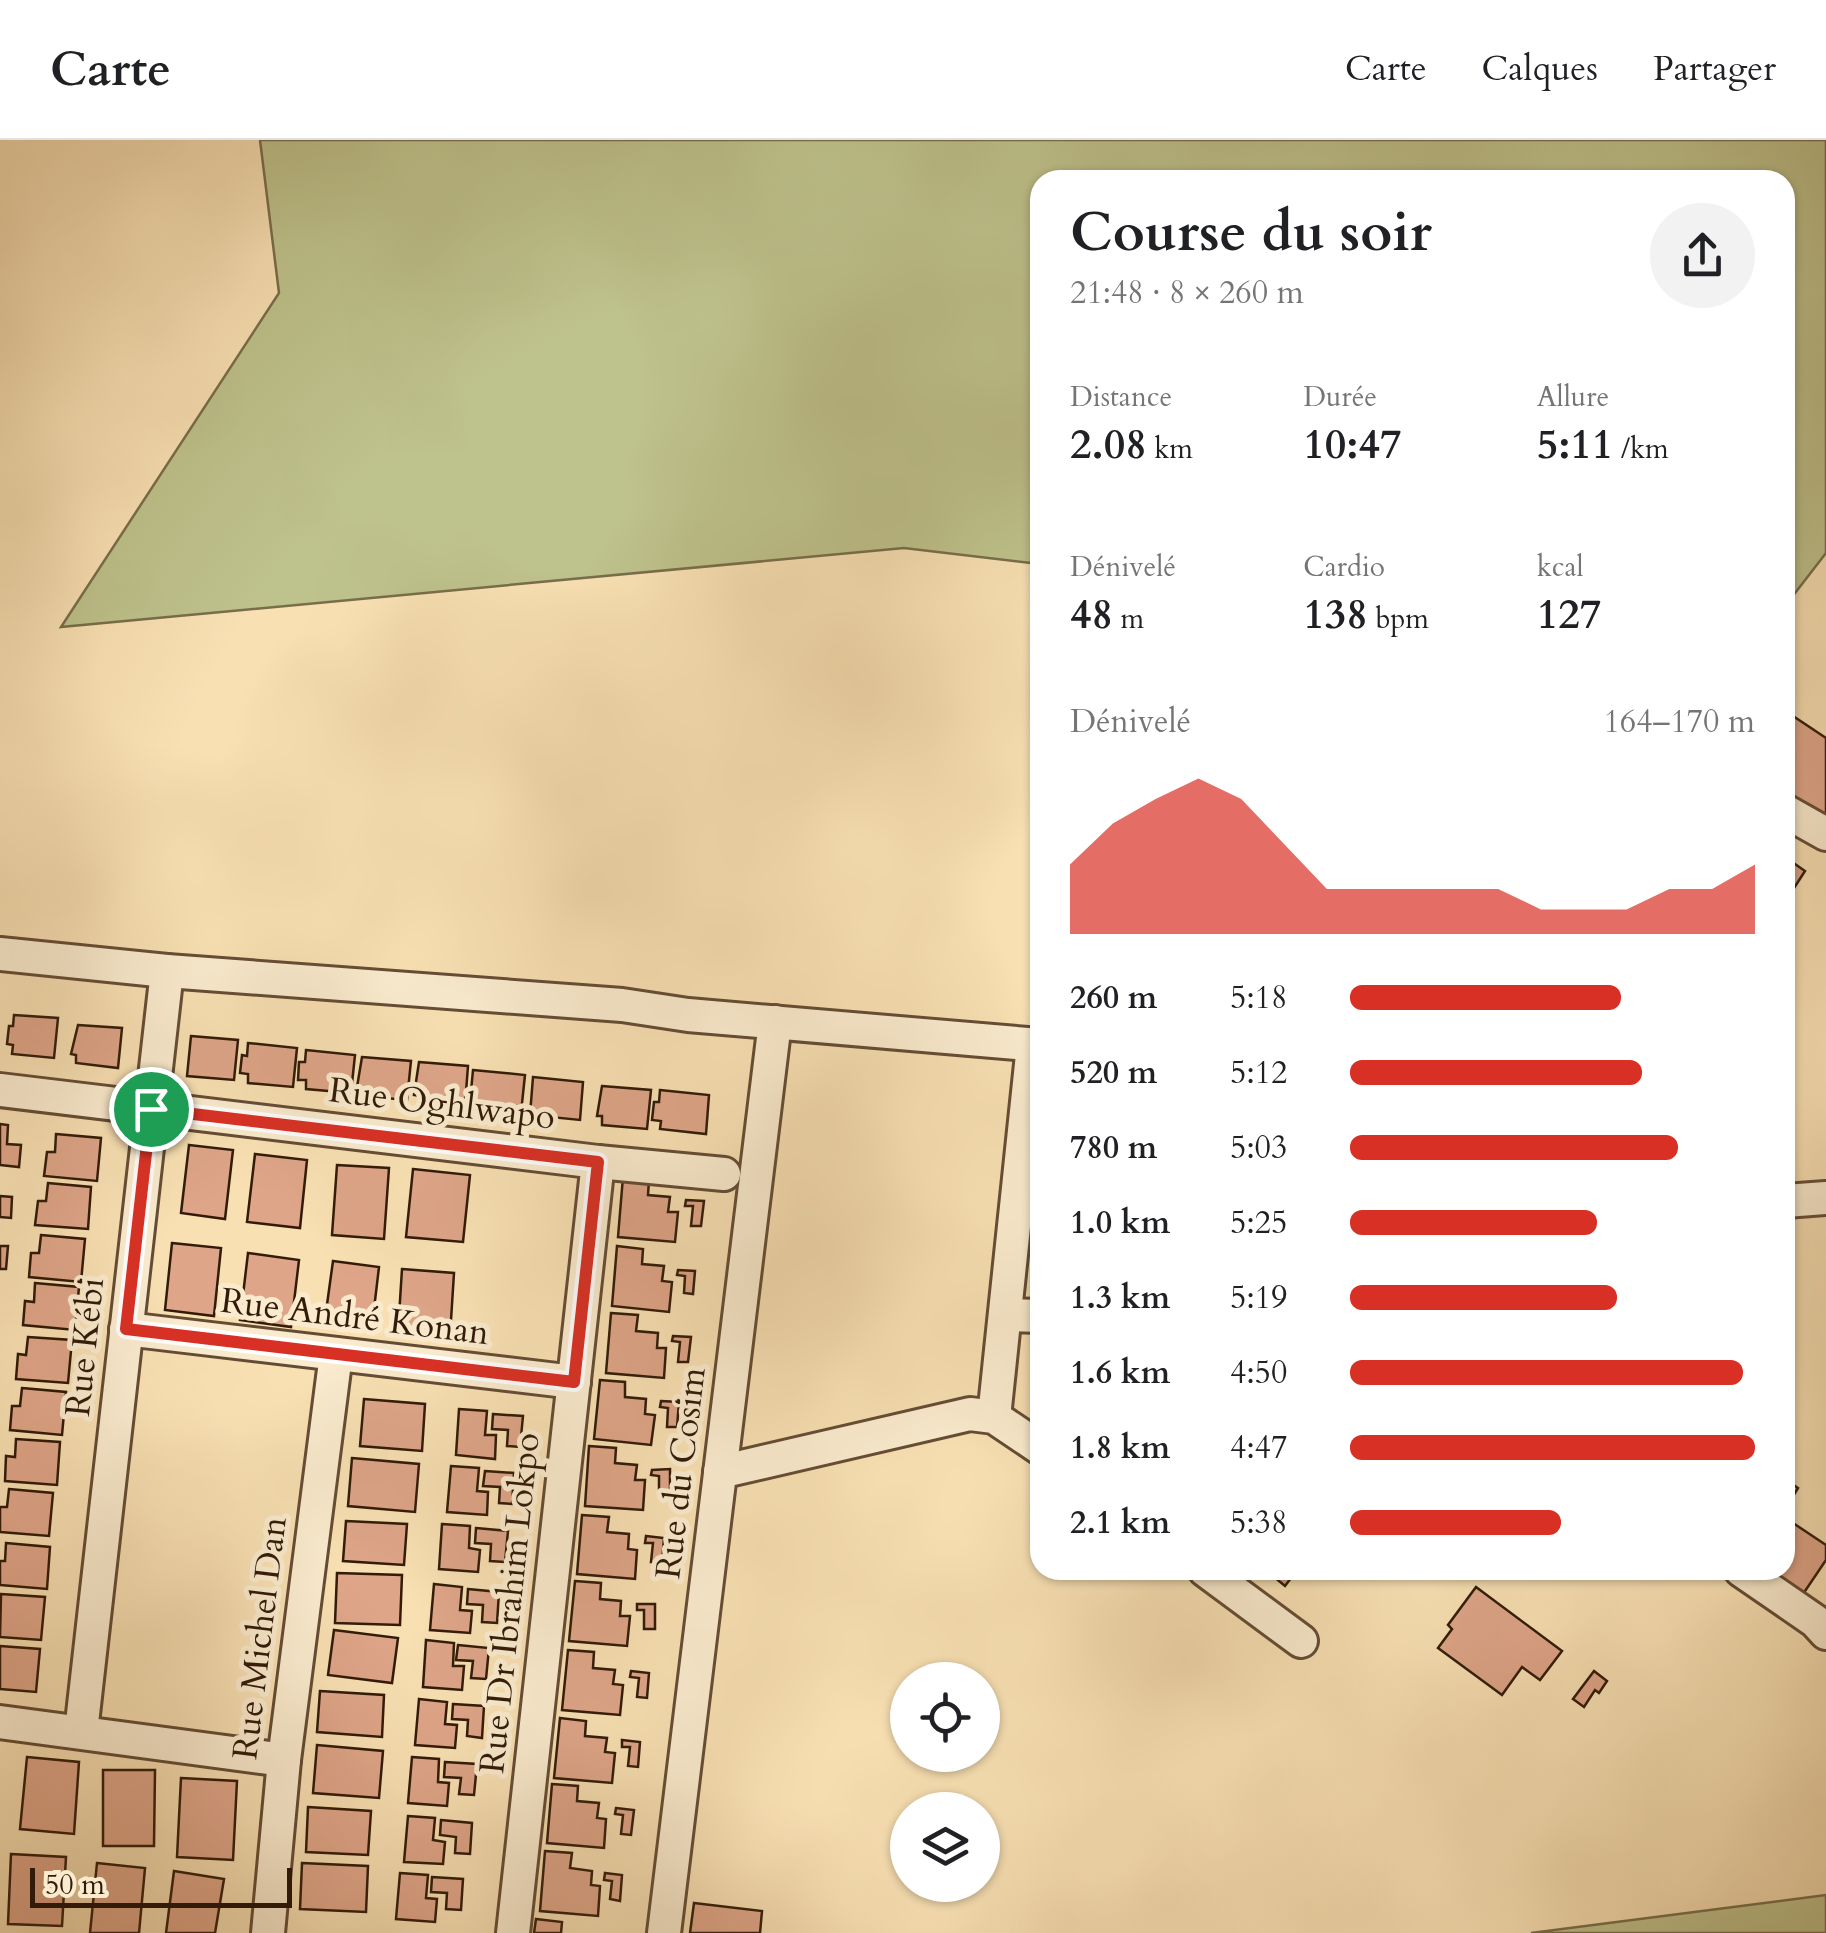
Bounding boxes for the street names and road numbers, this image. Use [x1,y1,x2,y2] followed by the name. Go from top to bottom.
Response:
[326,1066,558,1142] street label: Rue Oghlwapo
[54,1275,116,1419] street label: Rue Kébi
[218,1277,492,1357] street label: Rue André Konan
[644,1364,718,1582] street label: Rue du Cosim
[468,1430,552,1776] street label: Rue Dr Ibrahim Lokpo
[221,1514,299,1762] street label: Rue Michel Dan

